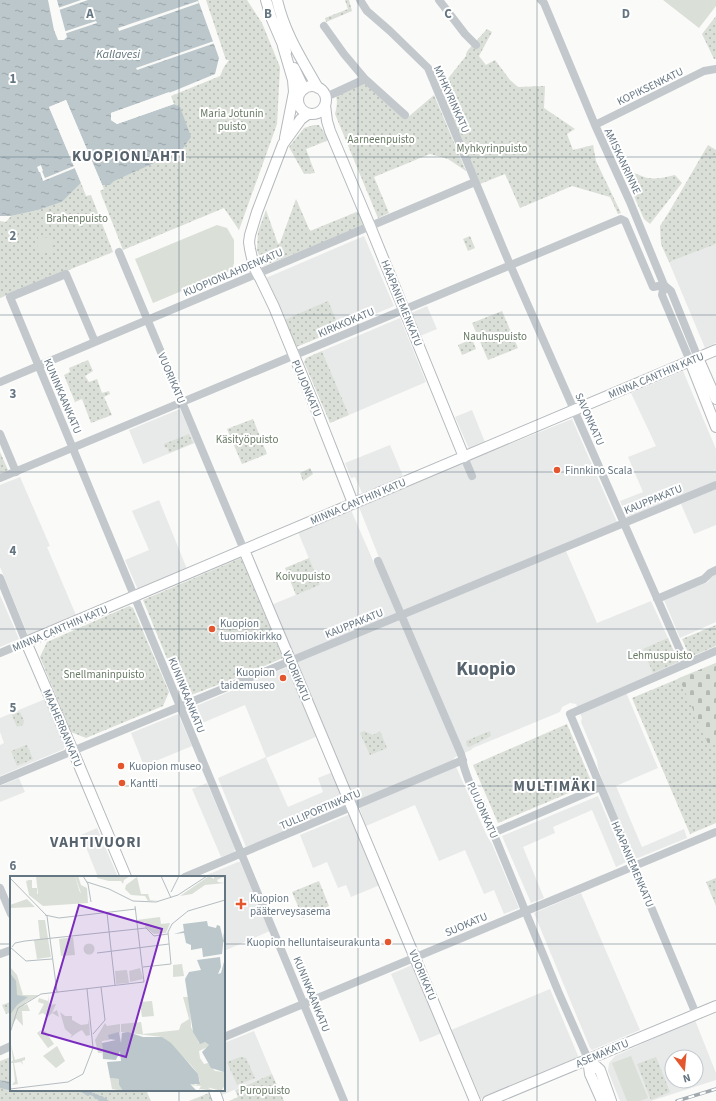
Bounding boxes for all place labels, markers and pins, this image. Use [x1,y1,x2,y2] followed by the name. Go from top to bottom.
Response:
[565,463,632,478] place label: Finnkino Scala
[552,465,562,475] marker: Finnkino Scala
[220,616,282,644] place label: Kuopion tuomiokirkko
[207,624,217,634] marker: Kuopion tuomiokirkko
[221,665,275,693] place label: Kuopion taidemuseo
[278,673,288,683] marker: Kuopion taidemuseo
[129,759,201,774] place label: Kuopion museo
[116,761,126,771] marker: Kuopion museo
[130,776,158,791] place label: Kantti
[117,778,127,788] marker: Kantti
[250,891,331,919] place label: Kuopion pääterveysasema
[235,898,247,910] marker: Kuopion pääterveysasema
[247,935,380,950] place label: Kuopion helluntaiseurakunta
[383,937,393,947] marker: Kuopion helluntaiseurakunta

